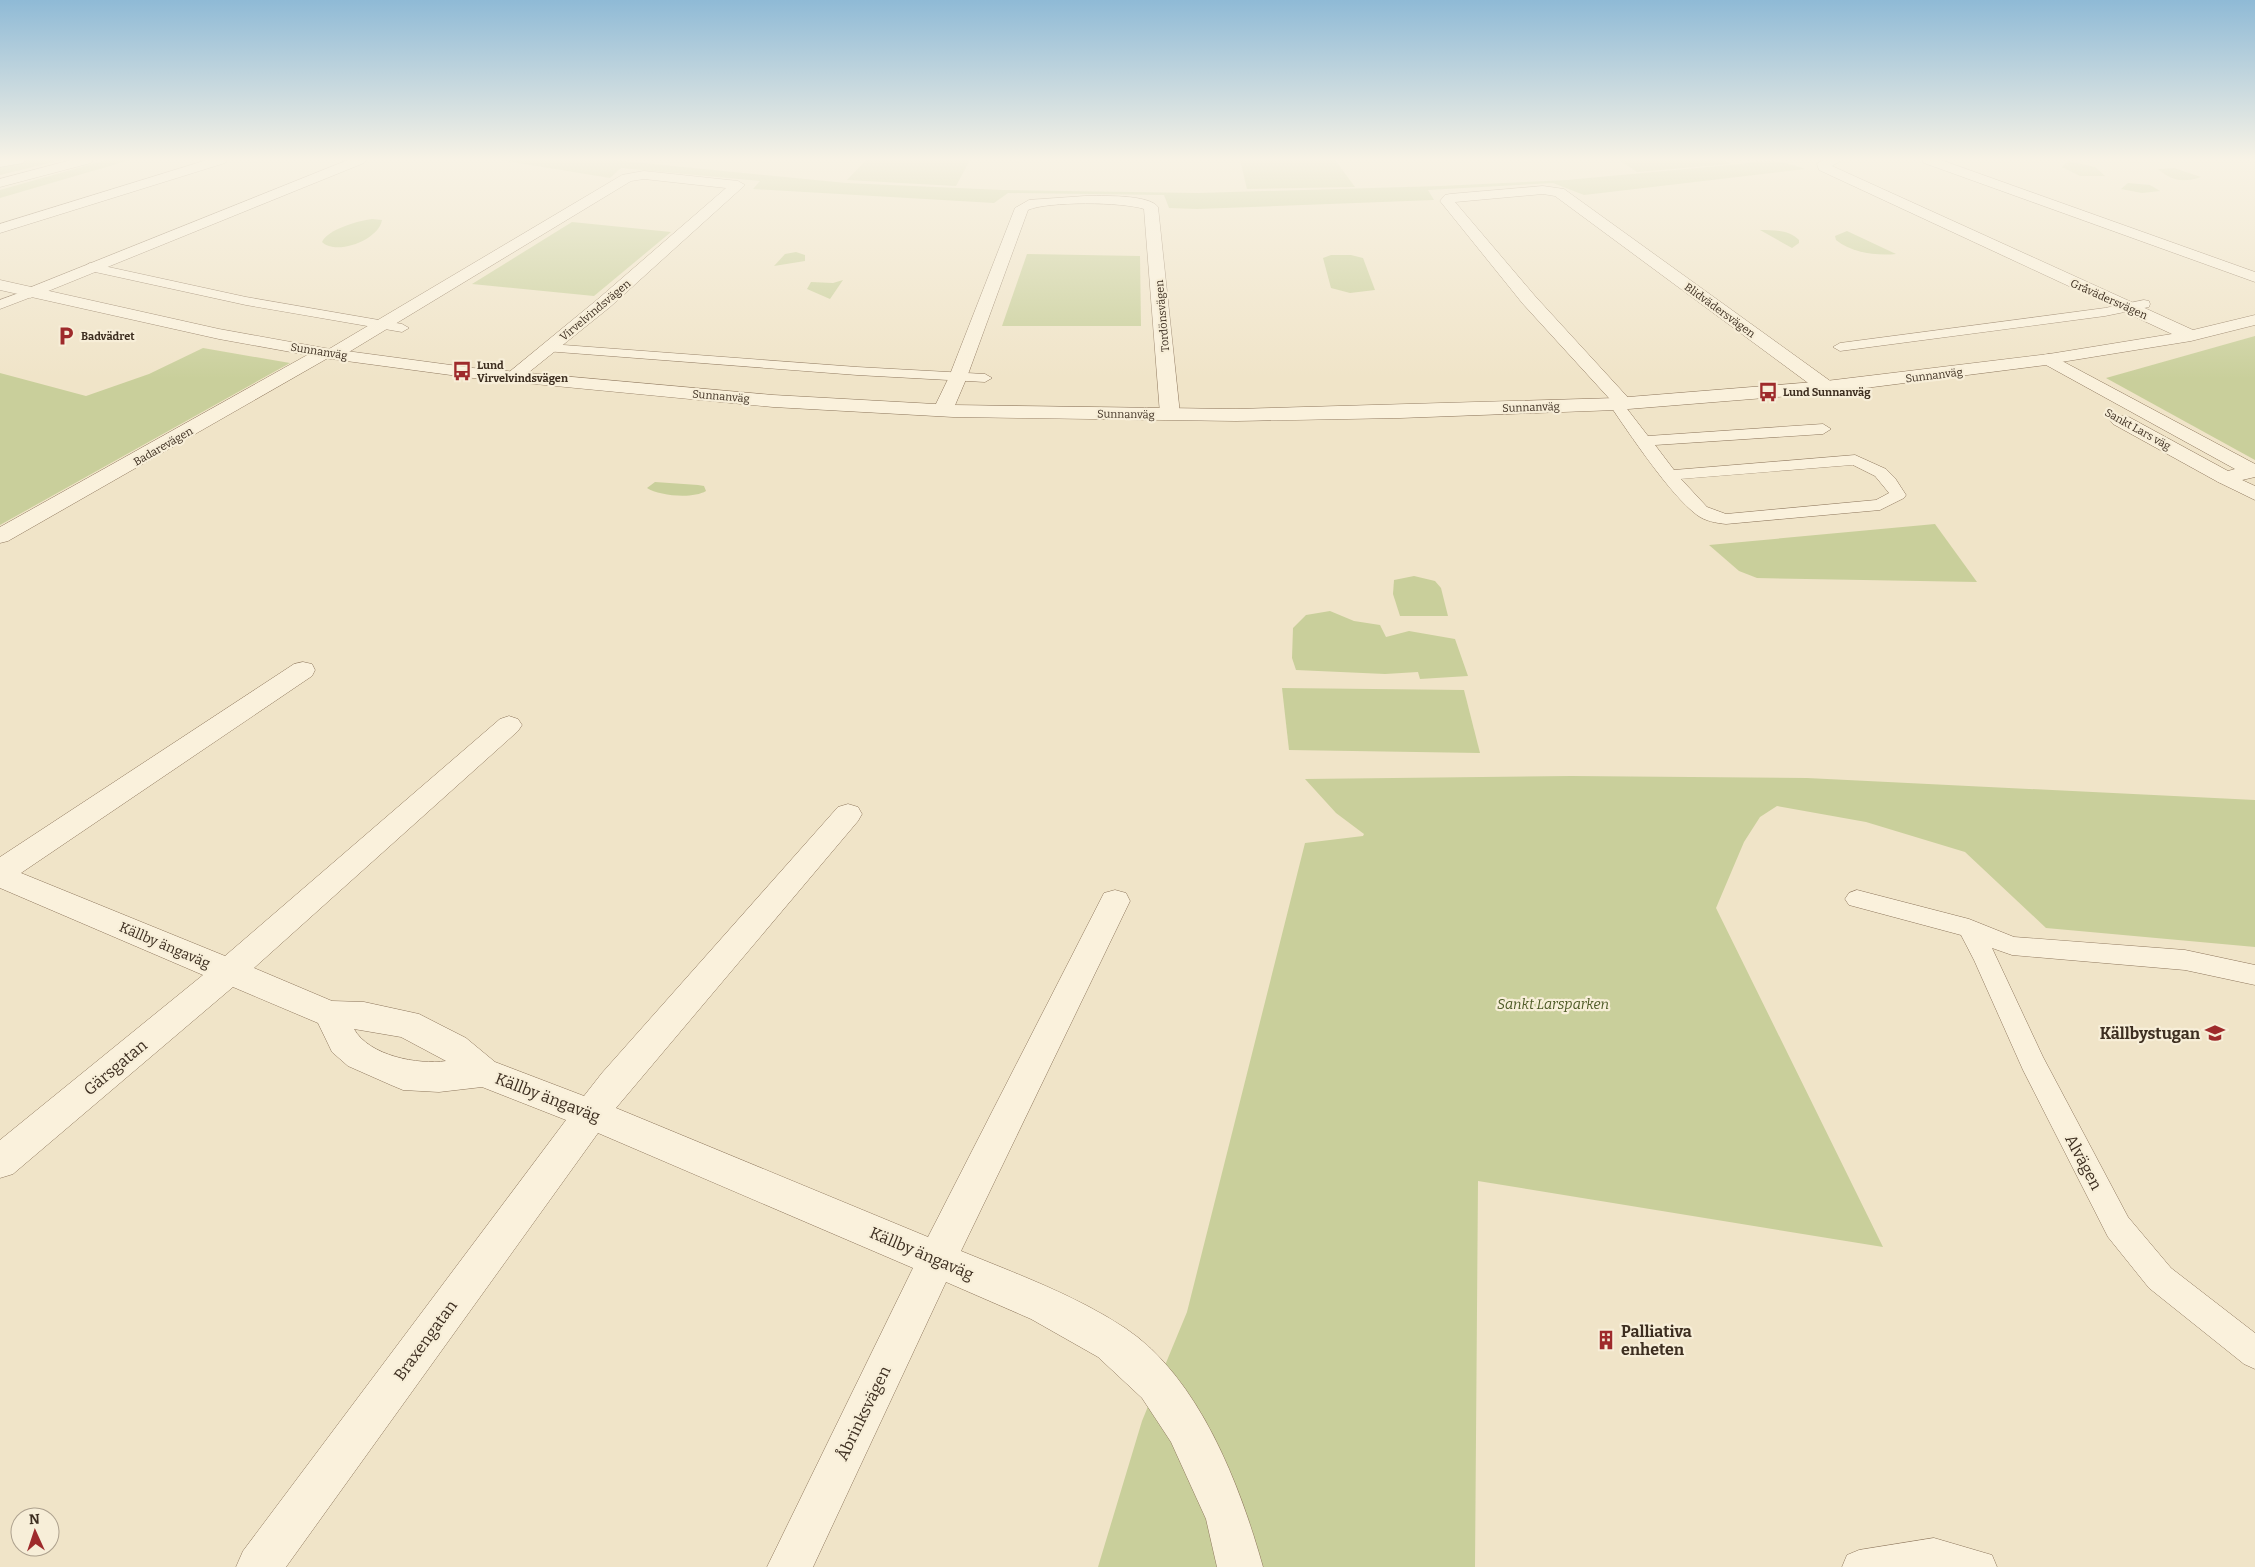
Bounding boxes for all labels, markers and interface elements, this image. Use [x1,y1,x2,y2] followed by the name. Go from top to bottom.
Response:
[557,277,633,344] street label: Virvelvindsvägen
[2068,277,2149,322] street label: Gråvädersvägen
[1153,279,1172,353] street label: Tordönsvägen
[1682,280,1758,340] street label: Blidvädersvägen
[55,325,77,347] parking icon: Badvädret
[81,330,135,343] place label: Badvädret
[289,341,348,362] street label: Sunnanväg
[477,359,568,385] place label: Lund Virvelvindsvägen
[451,360,473,382] bus stop icon: Lund Virvelvindsvägen
[1905,366,1963,385] street label: Sunnanväg
[1757,381,1779,403] bus stop icon: Lund Sunnanväg
[1783,386,1871,399] place label: Lund Sunnanväg
[692,388,750,405] street label: Sunnanväg
[1502,400,1560,415] street label: Sunnanväg
[2102,406,2173,453] street label: Sankt Lars väg
[1097,407,1155,422] street label: Sunnanväg
[131,424,195,469] street label: Badarevägen
[117,919,213,972] street label: Källby ängaväg
[1497,996,1609,1013] park label: Sankt Larsparken
[2204,1022,2226,1044] school or university icon: Källbystugan
[2100,1024,2201,1043] place label: Källbystugan
[80,1035,151,1099] street label: Gärsgatan
[493,1069,603,1126] street label: Källby ängaväg
[2061,1131,2106,1193] street label: Alvägen
[867,1223,977,1284] street label: Källby ängaväg
[390,1296,461,1384] street label: Braxengatan
[1621,1322,1692,1359] place label: Palliativa enheten
[1595,1329,1617,1351] building icon: Palliativa enheten
[832,1362,894,1464] street label: Åbrinksvägen
[10,1507,60,1557] north arrow
[29,1511,40,1528] text: N

